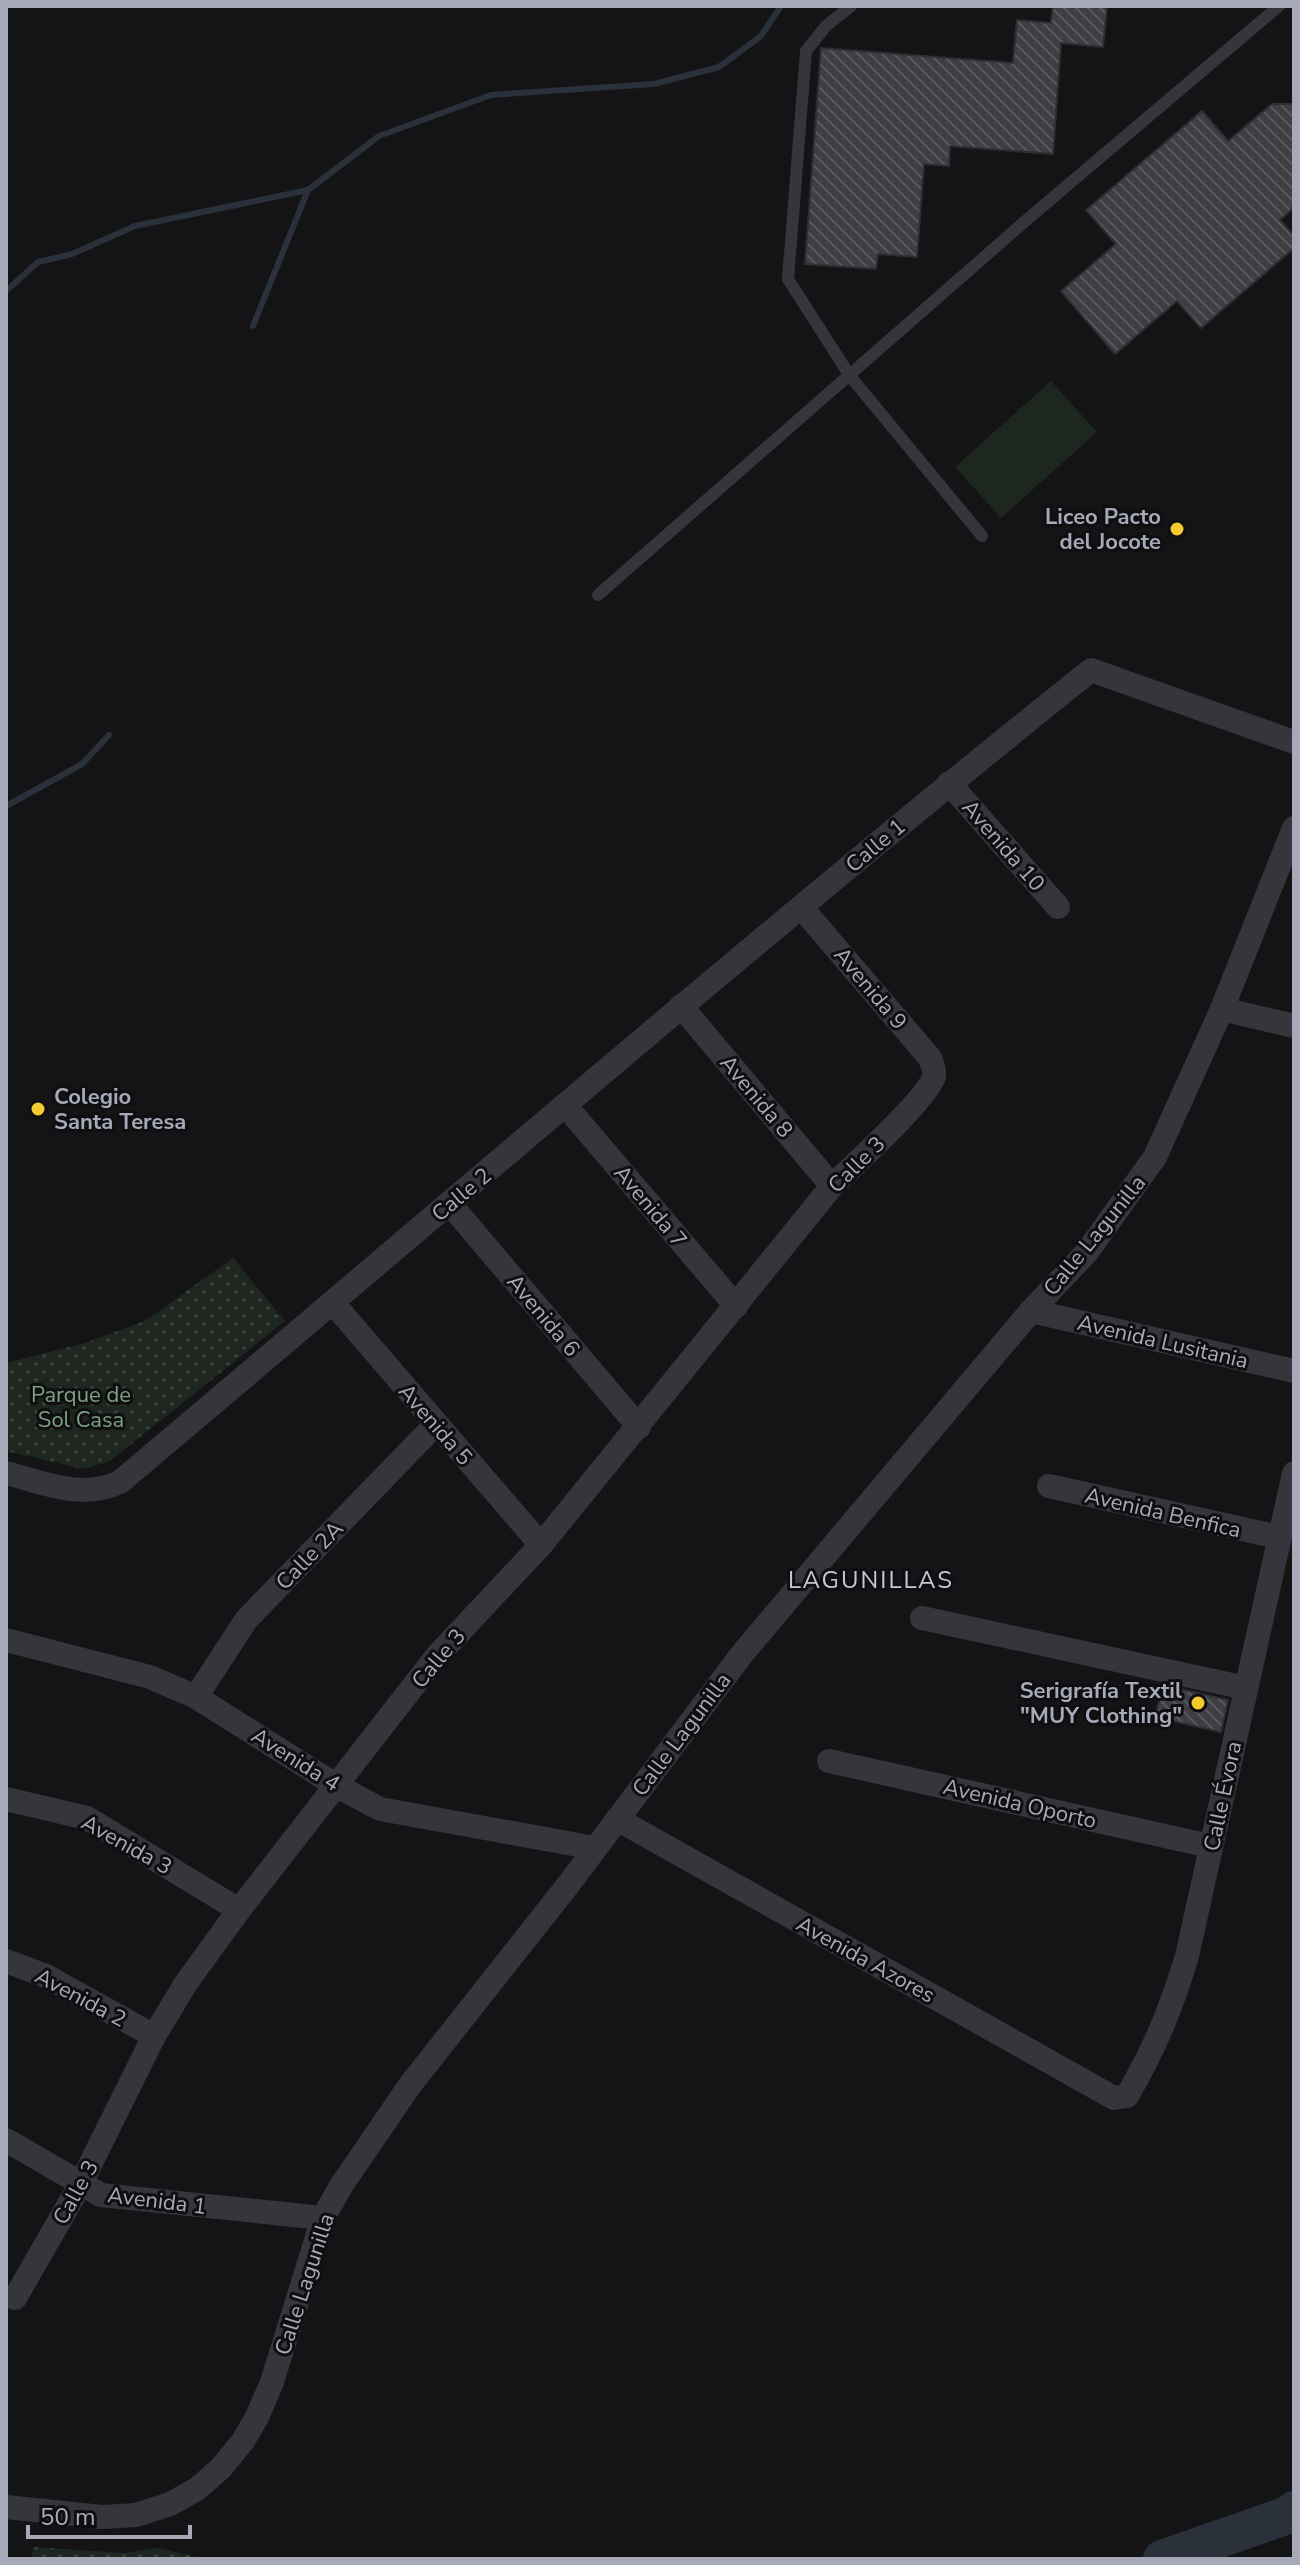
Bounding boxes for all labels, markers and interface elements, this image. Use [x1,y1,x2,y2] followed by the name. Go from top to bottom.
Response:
[1045,502,1161,557] place label: Liceo Pacto del Jocote
[1168,520,1186,538] marker: Liceo Pacto del Jocote
[955,793,1051,898] street label: Avenida 10
[839,812,912,880] street label: Calle 1
[827,941,914,1036] street label: Avenida 9
[713,1049,800,1144] street label: Avenida 8
[54,1082,186,1137] place label: Colegio Santa Teresa
[29,1100,47,1118] marker: Colegio Santa Teresa
[822,1130,892,1200] street label: Calle 3
[607,1159,694,1254] street label: Avenida 7
[425,1161,498,1229] street label: Calle 2
[1037,1169,1153,1302] street label: Calle Lagunilla
[500,1268,587,1363] street label: Avenida 6
[1074,1308,1251,1376] street label: Avenida Lusitania
[391,1377,479,1472] street label: Avenida 5
[31,1380,131,1435] park label: Parque de Sol Casa
[1082,1480,1244,1545] street label: Avenida Benfica
[269,1514,350,1597] street label: Calle 2A
[788,1564,954,1596] district label: LAGUNILLAS
[405,1622,473,1695] street label: Calle 3
[625,1667,738,1803] street label: Calle Lagunilla
[1020,1676,1182,1731] place label: Serigrafía Textil "MUY Clothing"
[1189,1694,1207,1712] marker: Serigrafía Textil "MUY Clothing"
[245,1721,346,1799] street label: Avenida 4
[1197,1738,1249,1854] street label: Calle Évora
[940,1772,1099,1836] street label: Avenida Oporto
[76,1808,177,1882] street label: Avenida 3
[791,1909,940,2010] street label: Avenida Azores
[30,1961,131,2034] street label: Avenida 2
[46,2155,106,2230] street label: Calle 3
[106,2180,208,2222] street label: Avenida 1
[268,2210,342,2359] street label: Calle Lagunilla
[28,2489,190,2539] scale bar
[40,2501,96,2533] text: 50 m

